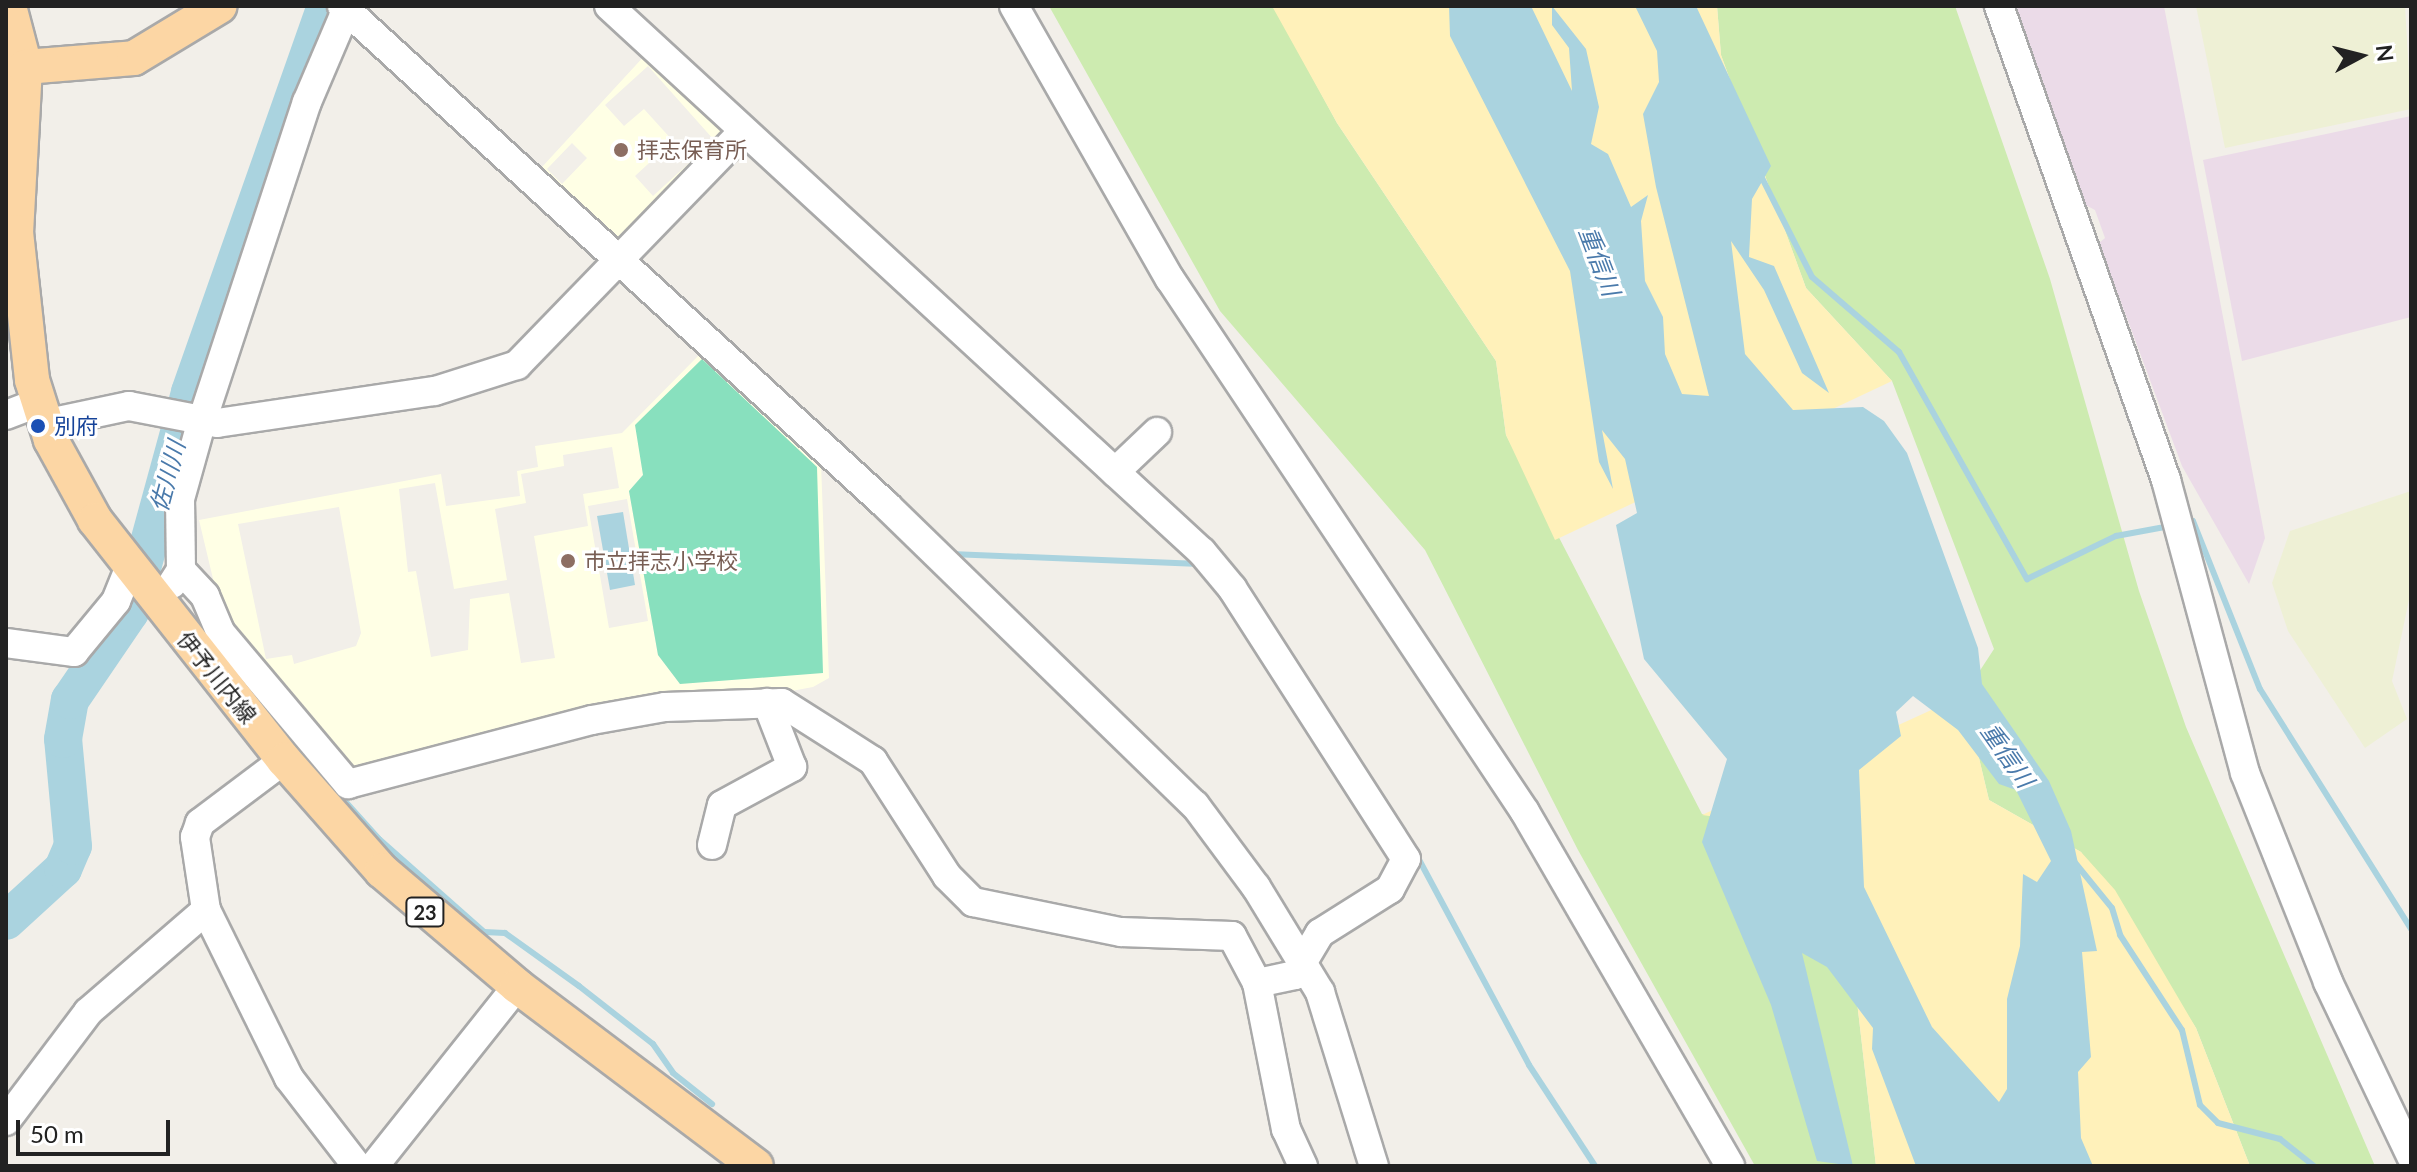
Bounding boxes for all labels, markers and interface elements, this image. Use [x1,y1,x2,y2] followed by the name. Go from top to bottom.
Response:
[2321,16,2401,96] north arrow
[2371,43,2400,63] text: N
[637,137,747,163] place label: 拝志保育所
[612,141,630,159] marker: 拝志保育所
[1574,222,1626,300] water label: 重信川
[54,413,98,439] place label: 別府
[29,417,47,435] marker: 別府
[144,437,190,515] water label: 佐川川
[584,548,738,574] place label: 市立拝志小学校
[559,552,577,570] marker: 市立拝志小学校
[172,626,262,728] street label: 伊予川内線
[1976,717,2040,793] water label: 重信川
[405,896,445,928] road number: 23
[20,1104,174,1154] scale bar
[30,1119,84,1148] text: 50 m

